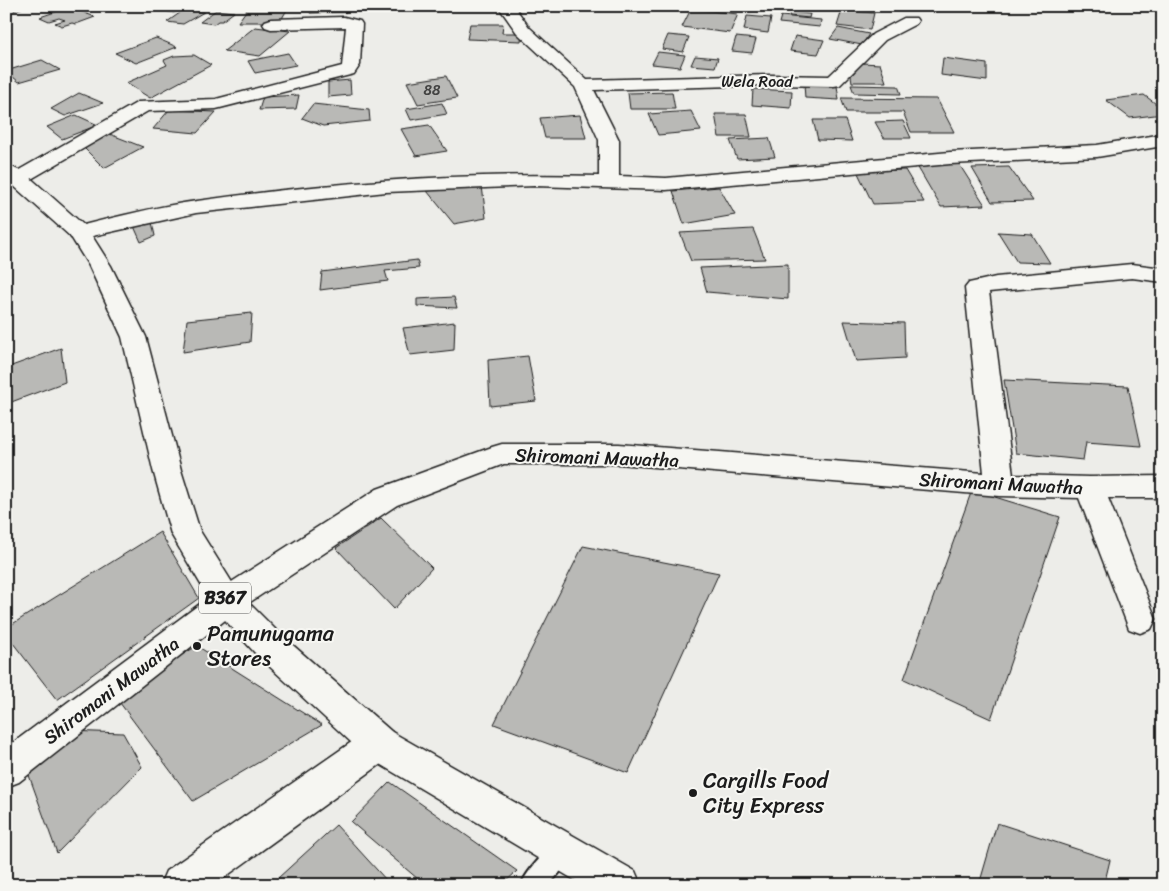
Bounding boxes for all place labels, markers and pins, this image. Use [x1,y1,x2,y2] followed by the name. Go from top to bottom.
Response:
[207,614,335,678] place label: Pamunugama Stores
[191,640,203,652] marker: Pamunugama Stores
[703,761,829,825] place label: Cargills Food City Express
[687,787,699,799] marker: Cargills Food City Express

